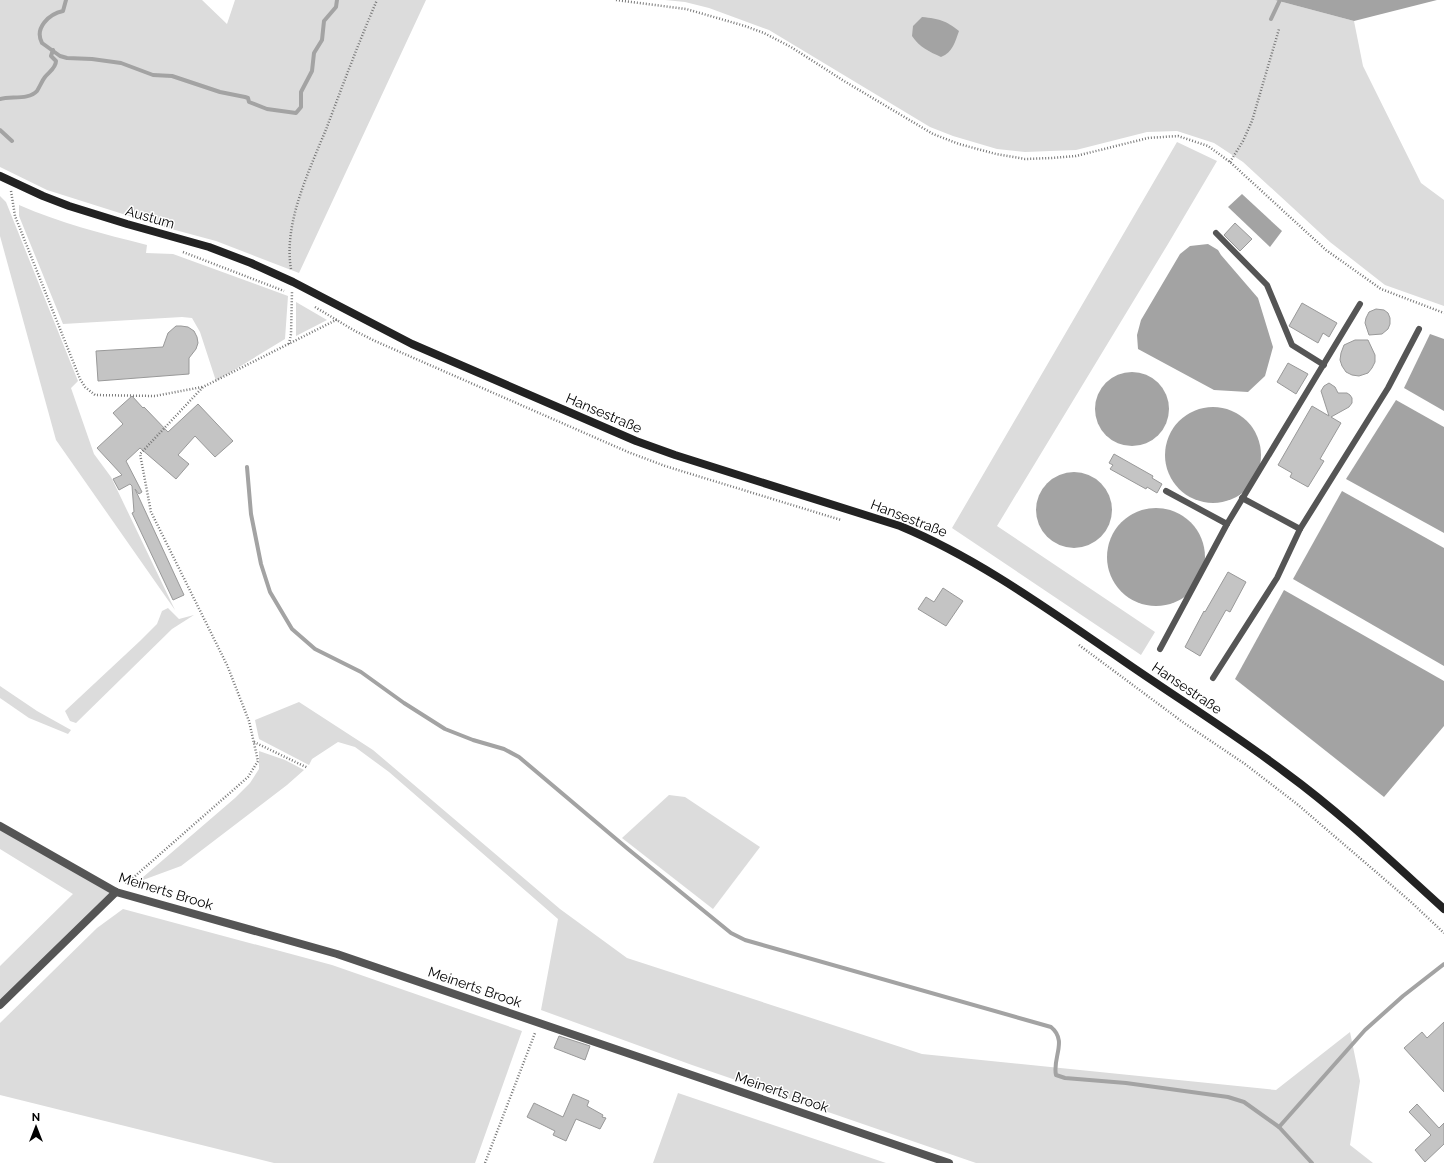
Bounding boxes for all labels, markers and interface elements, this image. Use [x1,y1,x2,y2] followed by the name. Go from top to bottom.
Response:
[124,202,176,232] street label: Austum
[564,390,644,436] street label: Hansestraße
[868,496,950,540] street label: Hansestraße
[1149,659,1225,717] street label: Hansestraße
[117,869,216,913] street label: Meinerts Brook
[426,964,524,1011] street label: Meinerts Brook
[733,1069,831,1116] street label: Meinerts Brook
[16,1107,56,1147] north arrow
[32,1111,40,1124] text: N

